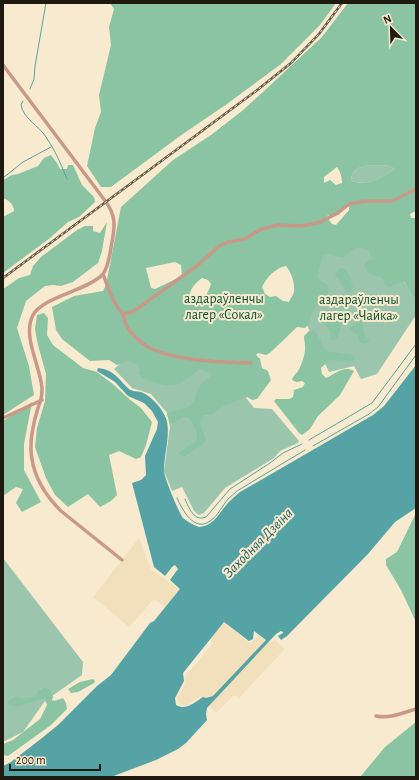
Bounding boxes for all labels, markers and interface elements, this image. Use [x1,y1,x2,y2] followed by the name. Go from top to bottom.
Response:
[371,8,411,48] north arrow
[382,13,393,26] text: N
[184,292,264,322] park label: аздараўленчы лагер «Сокал»
[319,293,399,323] park label: аздараўленчы лагер «Чайка»
[220,505,296,581] water label: Заходняя Дзвіна
[10,746,100,772] scale bar
[16,754,46,766] text: 200 m

